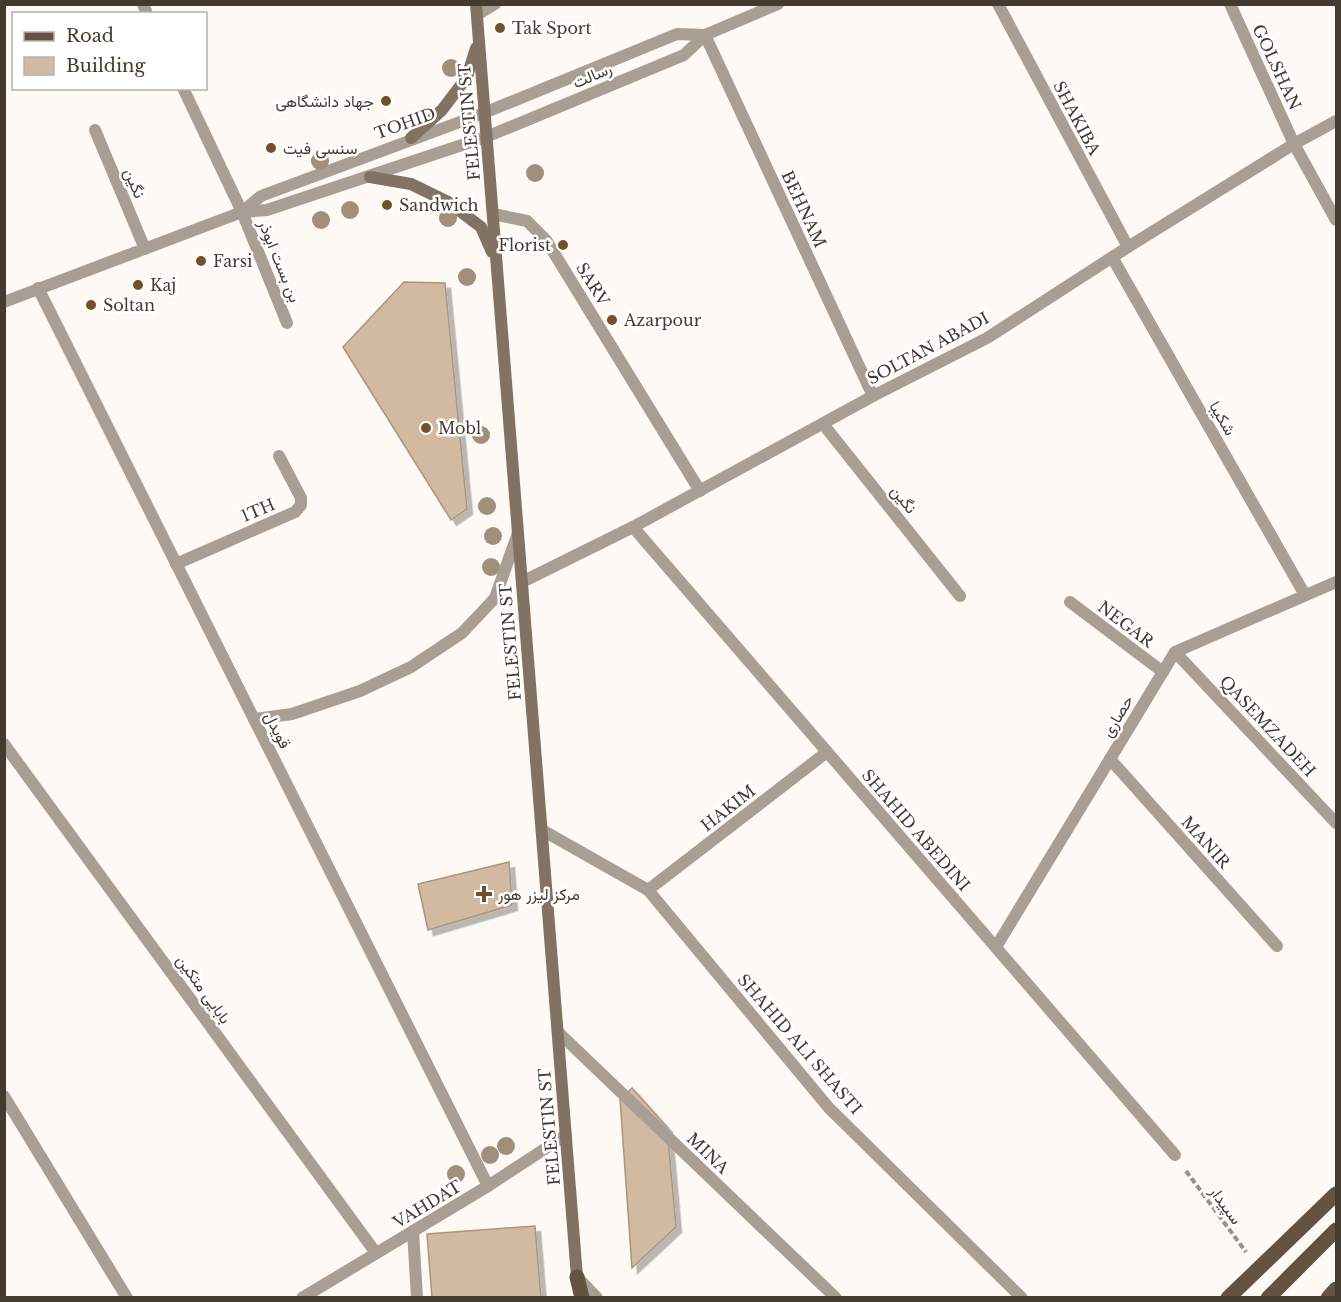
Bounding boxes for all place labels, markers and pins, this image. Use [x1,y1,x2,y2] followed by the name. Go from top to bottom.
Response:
[512,18,592,38] place label: Tak Sport
[493,21,507,35] marker: Tak Sport
[276,91,374,112] place label: جهاد دانشگاهی
[379,94,393,108] marker: جهاد دانشگاهی
[283,138,357,159] place label: سنسی فیت
[264,141,278,155] marker: سنسی فیت
[399,195,479,215] place label: Sandwich
[380,198,394,212] marker: Sandwich
[498,235,551,255] place label: Florist
[556,238,570,252] marker: Florist
[213,251,253,271] place label: Farsi
[194,254,208,268] marker: Farsi
[150,275,176,295] place label: Kaj
[131,278,145,292] marker: Kaj
[103,295,155,315] place label: Soltan
[84,298,98,312] marker: Soltan
[623,310,702,330] place label: Azarpour
[605,313,619,327] marker: Azarpour
[438,418,481,438] place label: Mobl
[419,421,433,435] marker: Mobl
[497,884,580,905] place label: مرکز لیزر هور
[475,885,493,903] marker: مرکز لیزر هور

